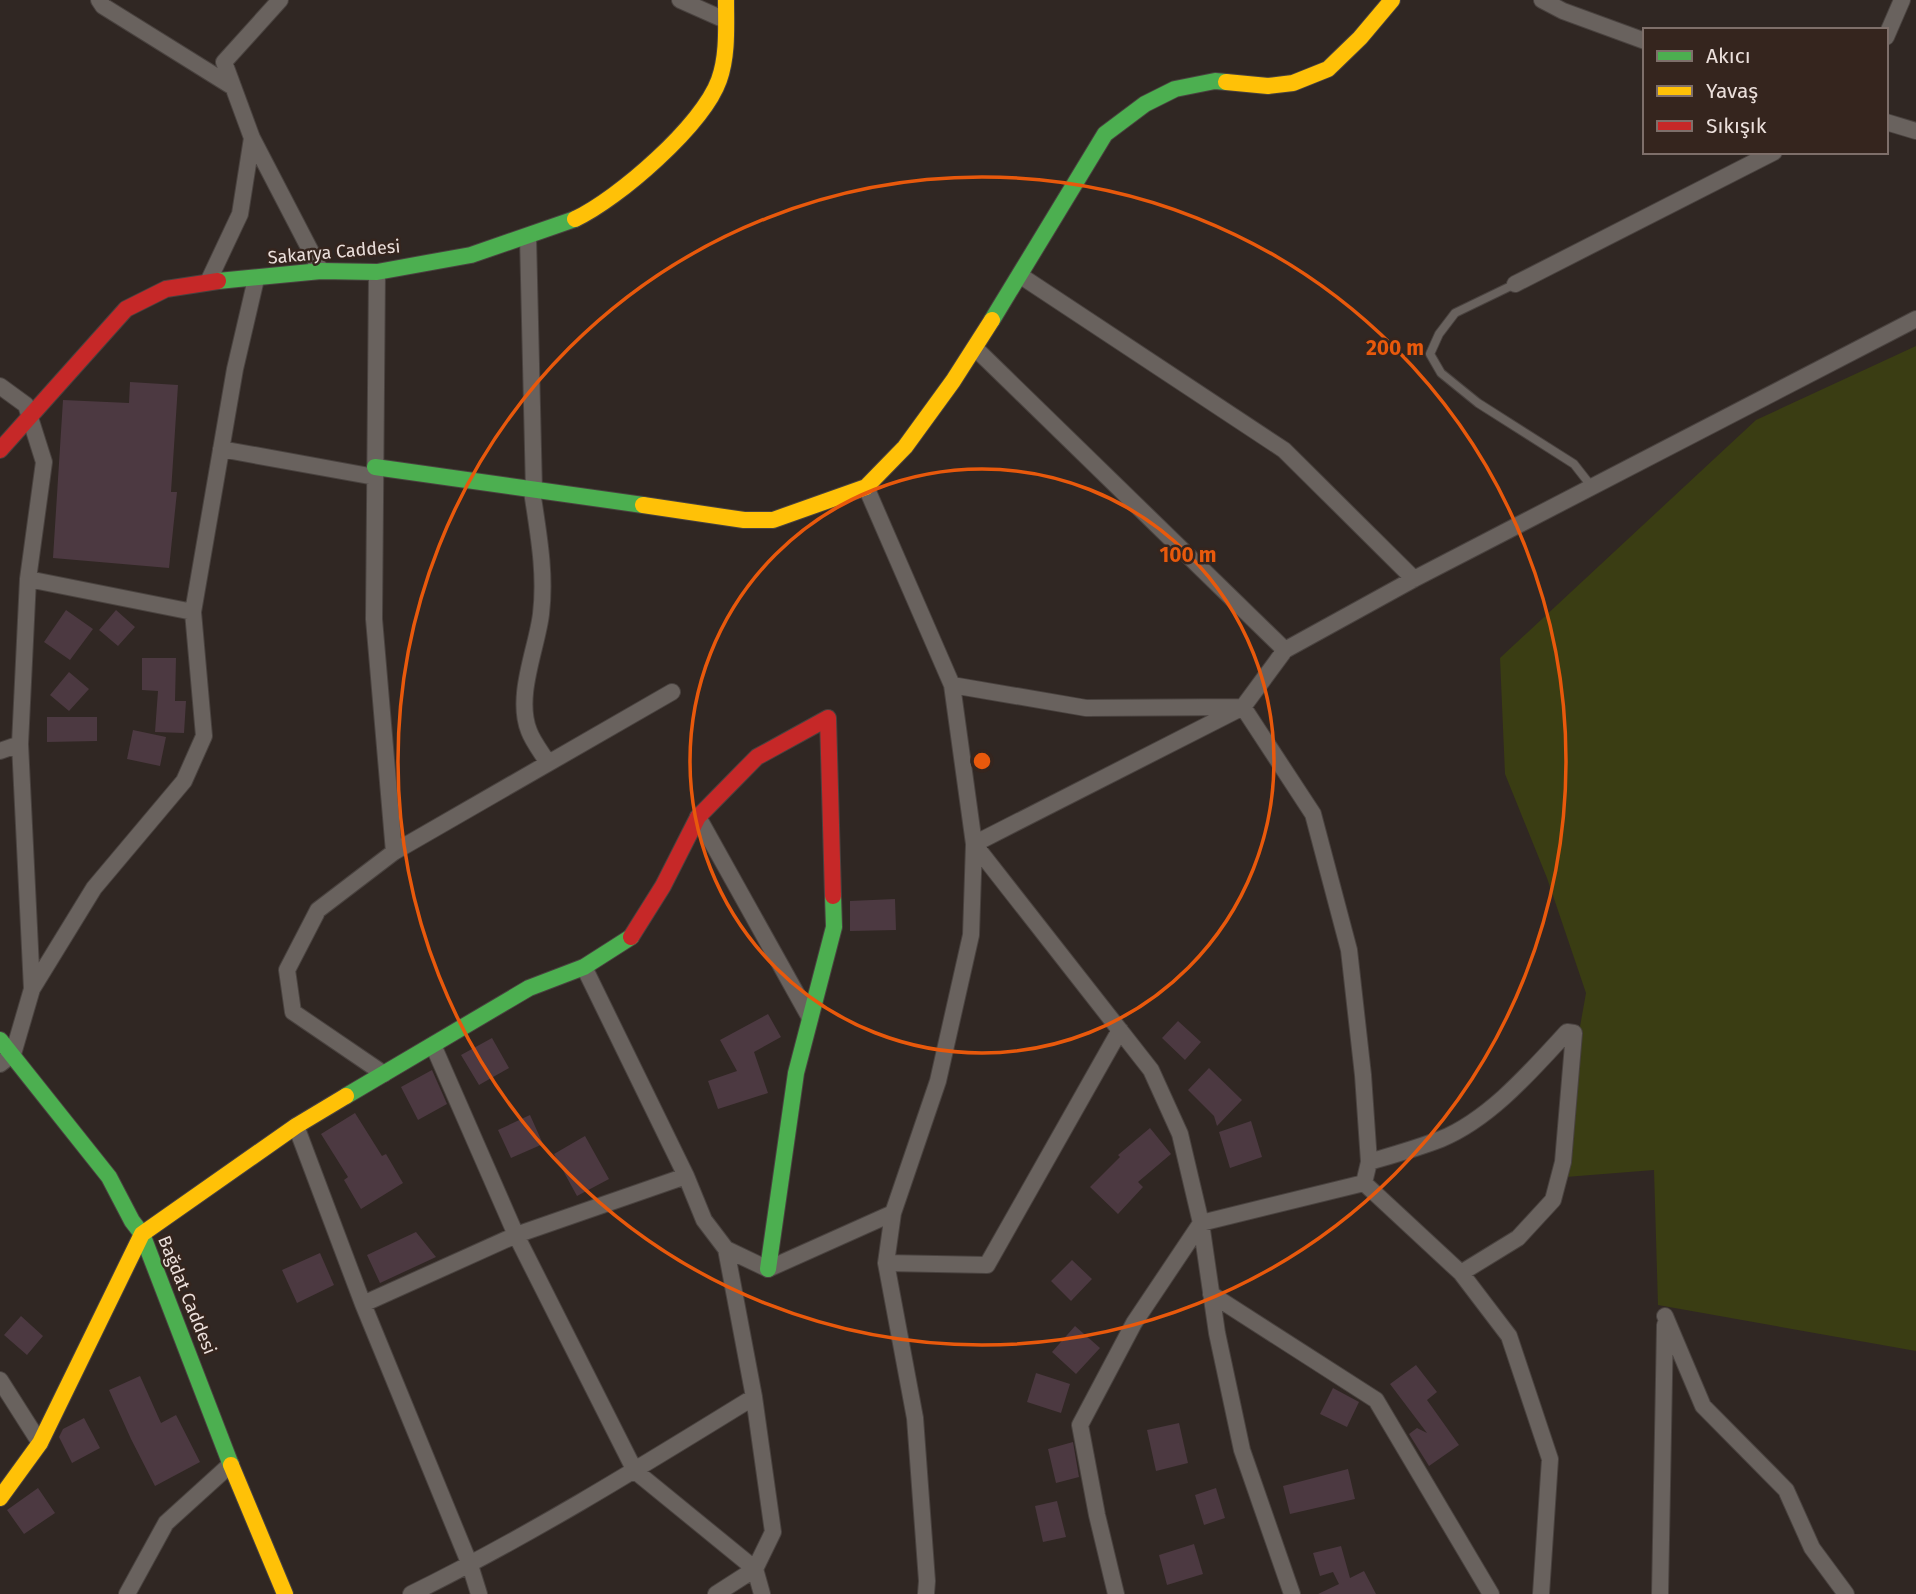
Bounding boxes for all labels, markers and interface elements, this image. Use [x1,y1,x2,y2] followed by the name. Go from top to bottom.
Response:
[1643,28,1888,154] legend
[1706,43,1751,69] text: Akıcı
[1706,78,1758,104] text: Yavaş
[1706,113,1767,139] text: Sıkışık
[267,235,401,269] street label: Sakarya Caddesi
[1366,335,1424,361] text: 200 m
[1159,542,1217,568] text: 100 m
[970,749,994,773] centre of rings
[153,1232,221,1358] street label: Bağdat Caddesi

